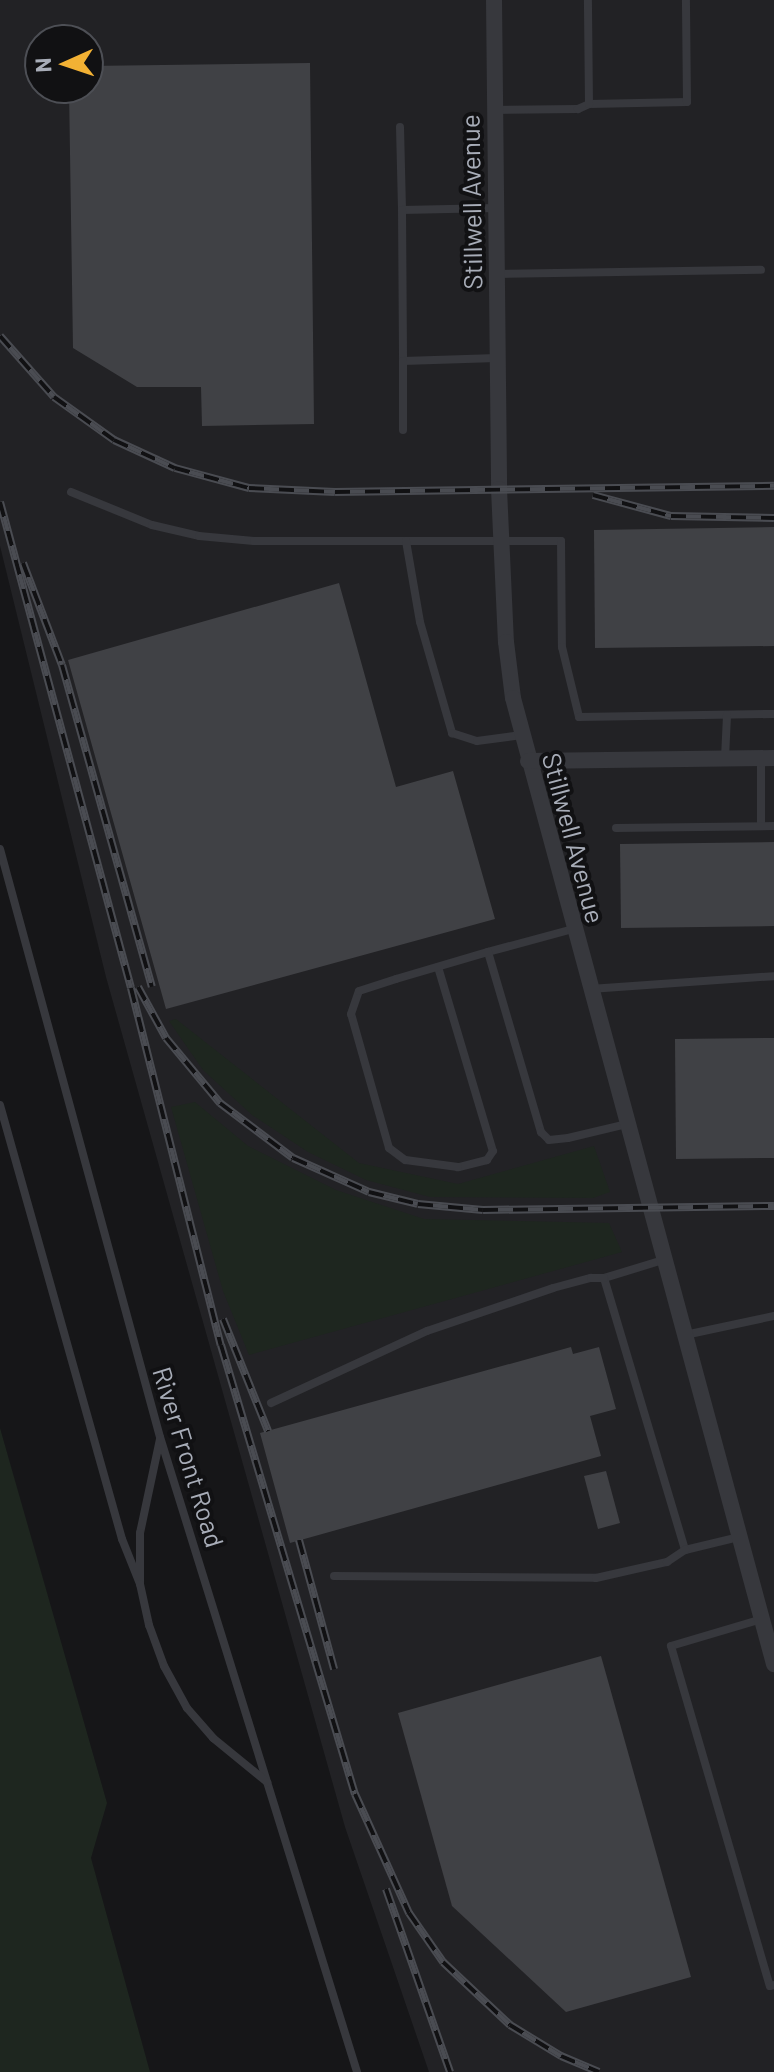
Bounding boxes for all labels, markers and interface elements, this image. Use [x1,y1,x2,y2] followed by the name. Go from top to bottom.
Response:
[24,24,104,104] north arrow
[29,57,55,73] text: N
[454,114,488,290] street label: Stillwell Avenue
[536,749,612,927] street label: Stillwell Avenue
[147,1363,231,1551] street label: River Front Road

